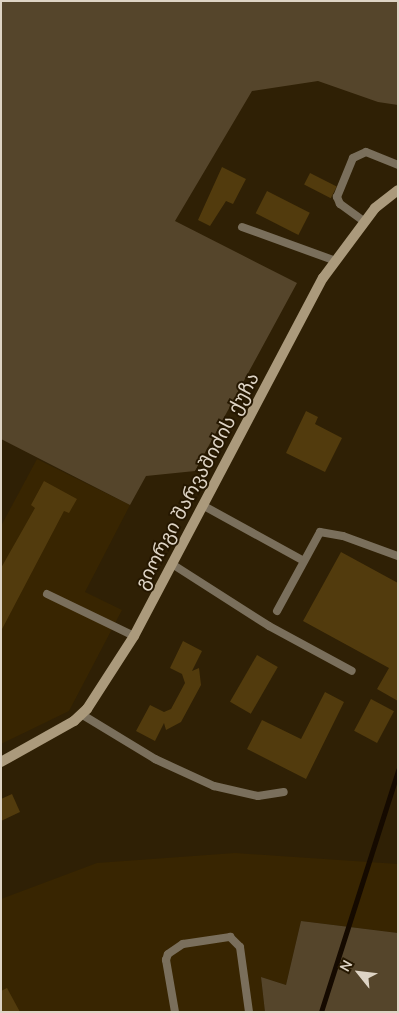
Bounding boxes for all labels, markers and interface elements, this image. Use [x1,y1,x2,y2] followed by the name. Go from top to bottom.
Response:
[130,369,264,593] street label: გიორგი შარვაშიძის ქუჩა
[334,948,384,998] north arrow
[335,957,356,975] text: N

